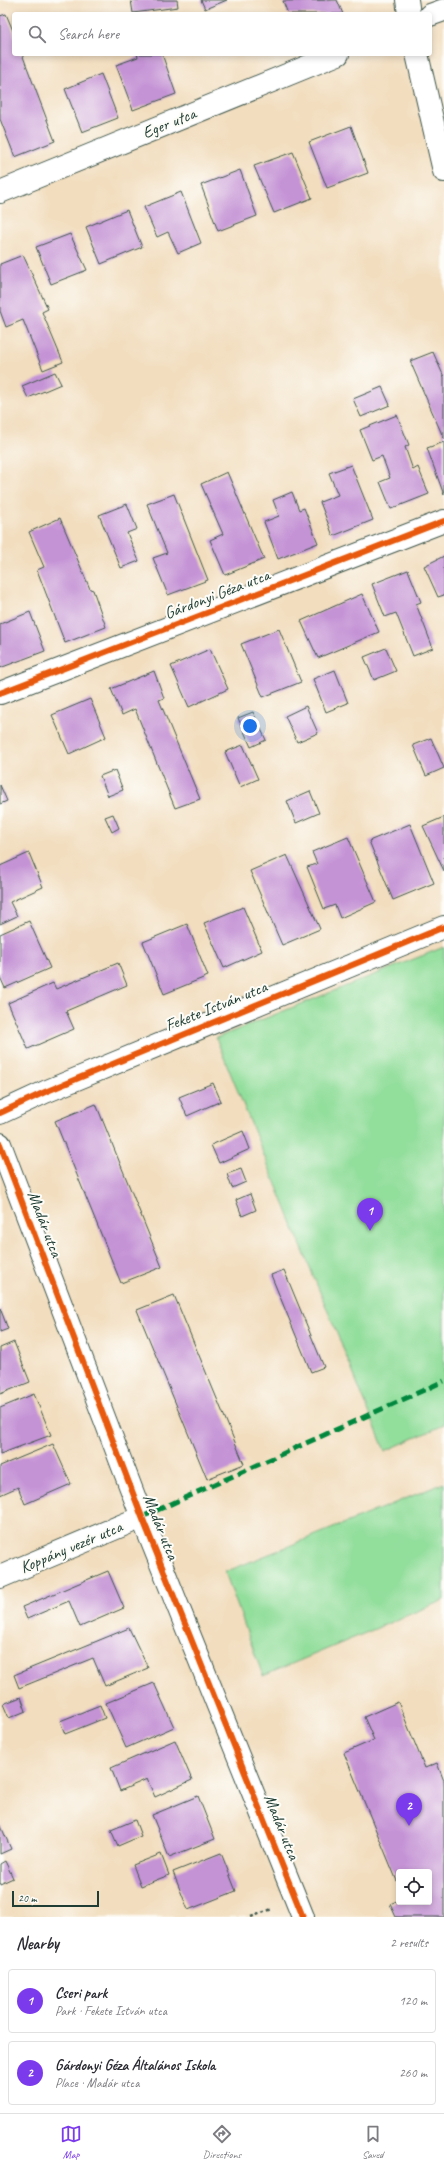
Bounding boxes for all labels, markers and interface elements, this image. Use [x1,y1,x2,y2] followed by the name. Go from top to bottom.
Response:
[12,12,432,56] search box
[26,23,48,45] icon: search
[58,25,119,44] text: Search here
[139,102,201,143] street label: Eger utca
[161,564,275,624] street label: Gárdonyi Géza utca
[240,716,260,736] your location
[162,976,271,1036] street label: Fekete István utca
[23,1188,68,1261] street label: Madár utca
[357,1198,383,1231] pin: 1
[138,1491,184,1564] street label: Madár utca
[17,1516,126,1578] street label: Koppány vezér utca
[259,1791,305,1864] street label: Madár utca
[396,1793,422,1826] pin: 2
[396,1869,432,1905] map controls
[396,1869,432,1905] button: locate
[12,1889,99,1908] scale bar
[18,1891,37,1905] text: 20 m
[16,1933,59,1954] text: Nearby
[390,1935,428,1951] text: 2 results
[55,1984,107,2003] text: Cseri park
[27,1993,33,2009] text: 1
[399,1993,427,2009] text: 120 m
[55,2003,167,2019] text: Park · Fekete István utca
[55,2056,215,2075] text: Gárdonyi Géza Általános Iskola
[27,2065,33,2081] text: 2
[399,2065,427,2081] text: 260 m
[55,2075,139,2091] text: Place · Madár utca
[60,2123,82,2161] tab: Map
[203,2123,241,2161] tab: Directions
[362,2123,384,2161] tab: Saved

